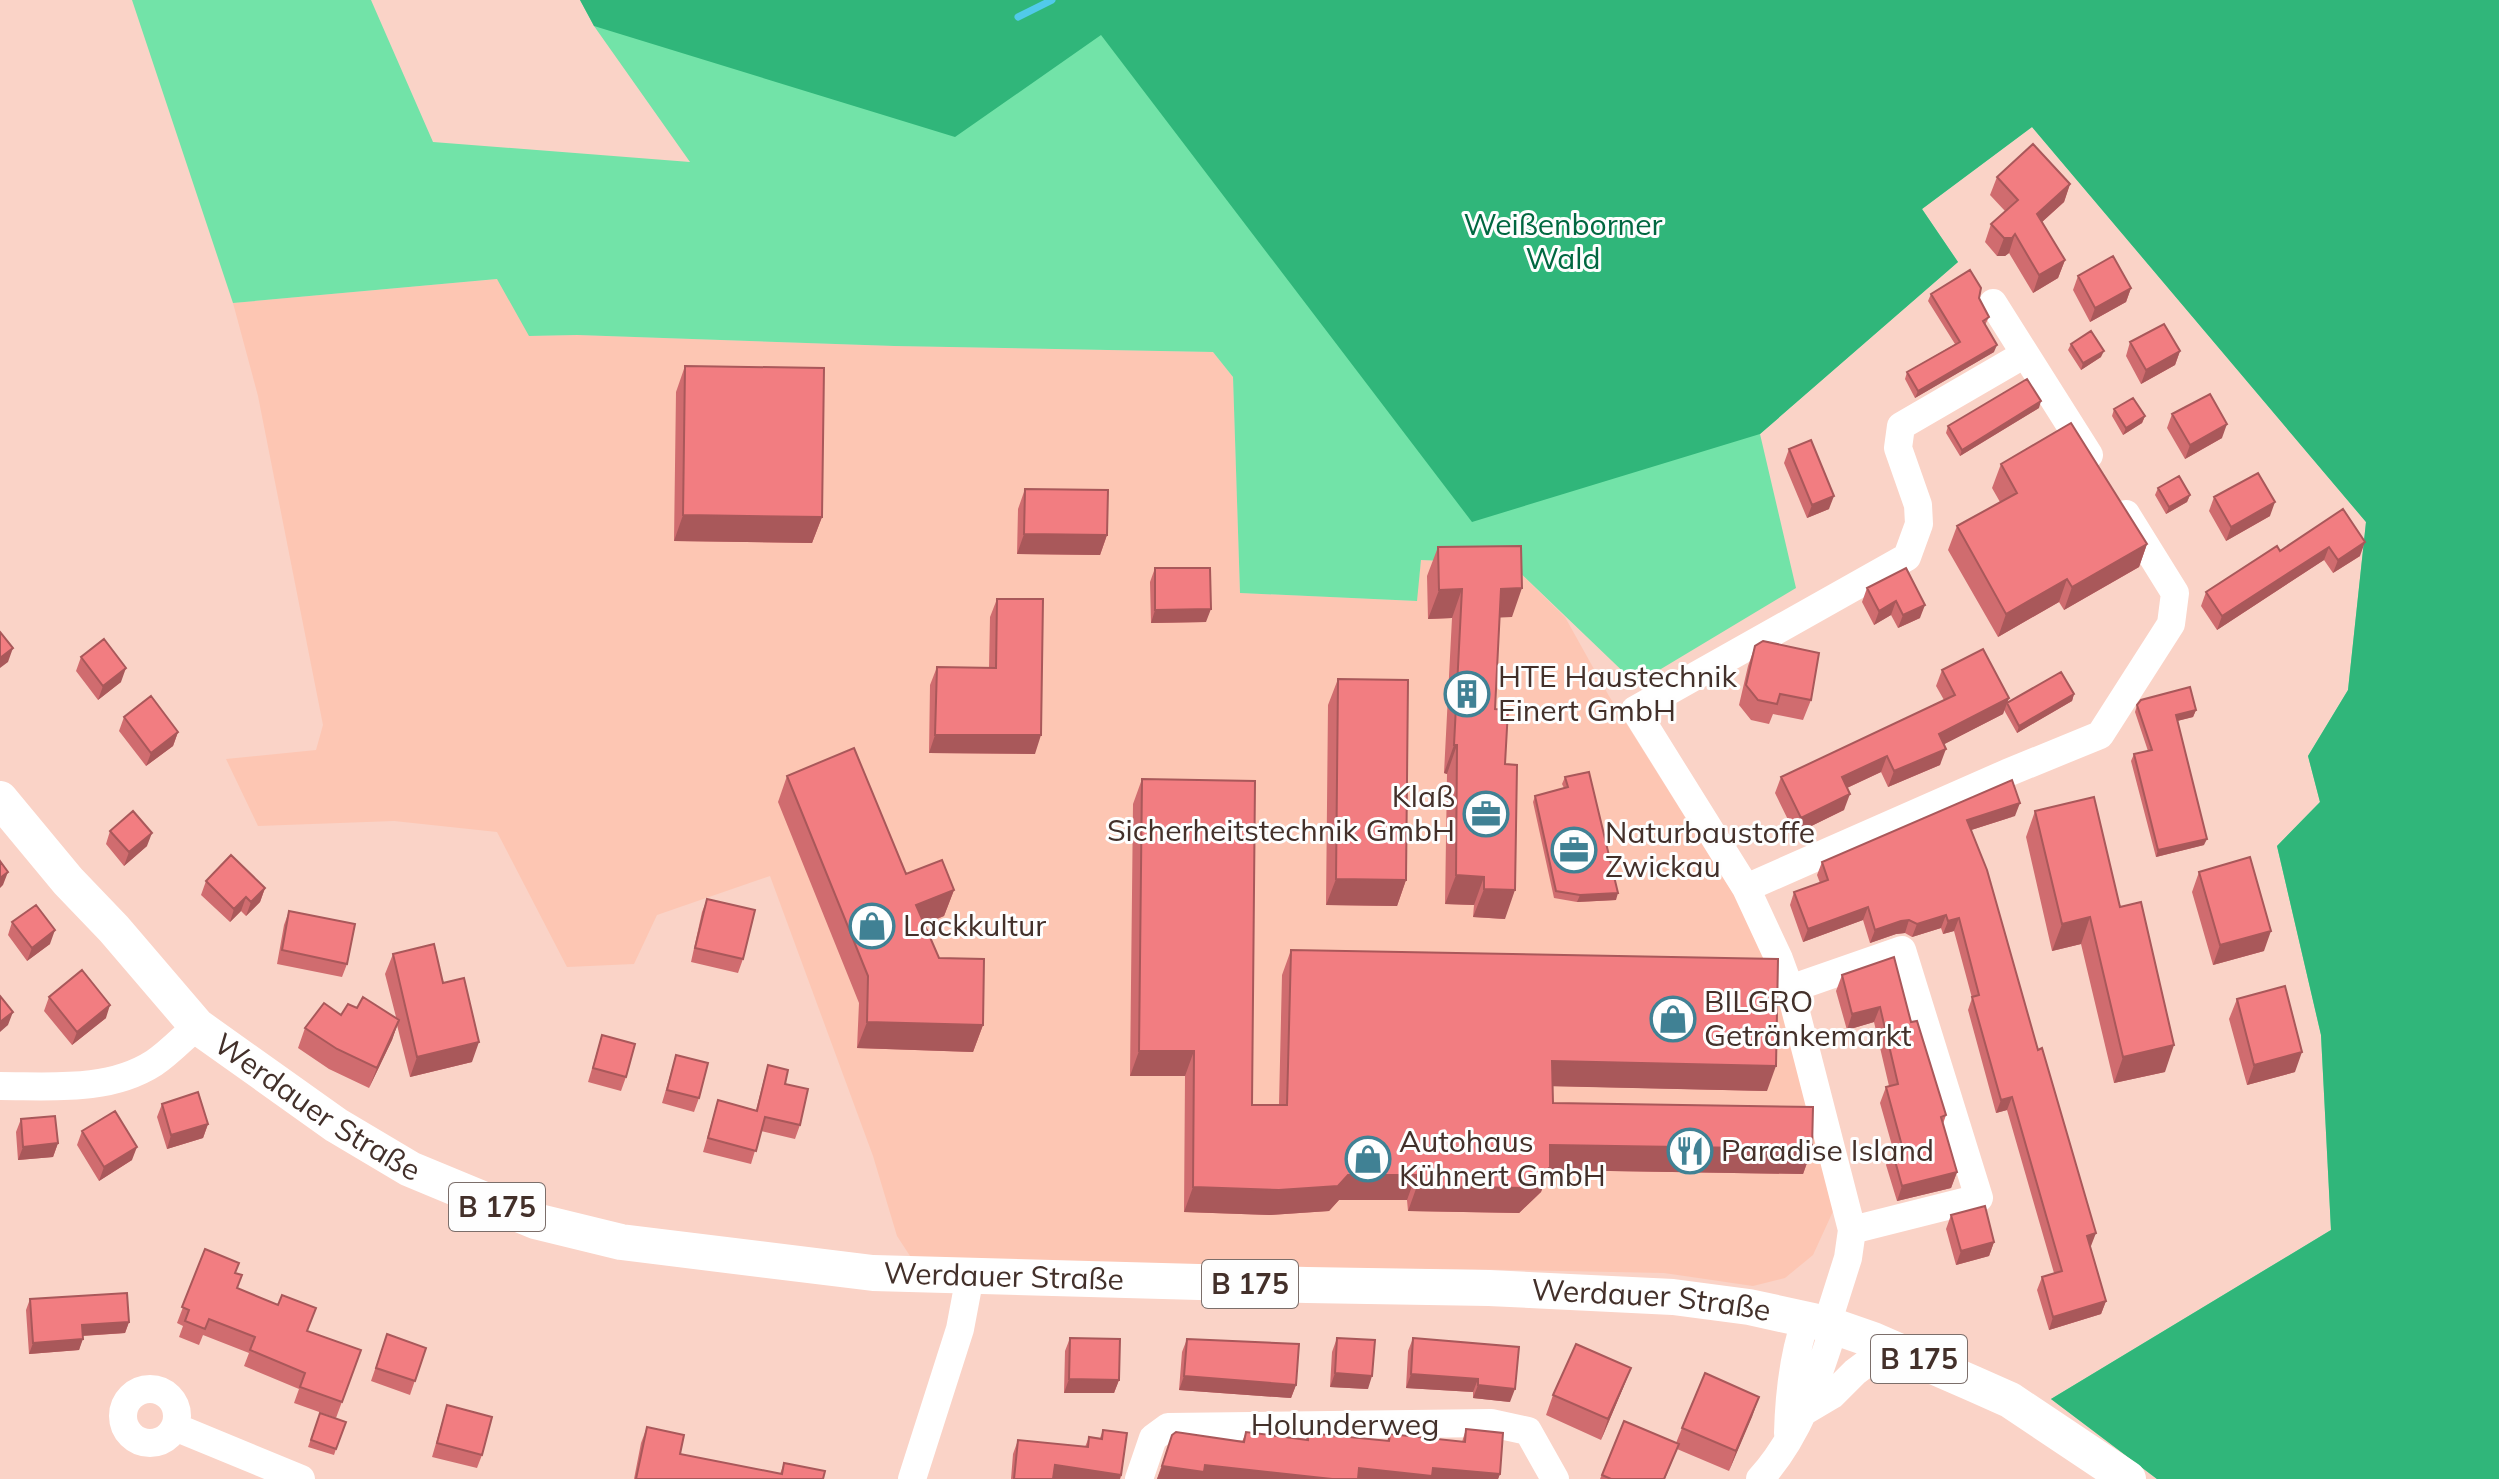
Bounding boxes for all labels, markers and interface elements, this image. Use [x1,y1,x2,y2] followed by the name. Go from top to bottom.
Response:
[1464,205,1662,277] park label: Weißenborner Wald
[1498,657,1737,729] place label: HTE Haustechnik Einert GmbH
[1443,670,1491,718] building icon: HTE Haustechnik Einert GmbH
[1107,777,1455,849] place label: Klaß Sicherheitstechnik GmbH
[1462,790,1510,838] office icon: Klaß Sicherheitstechnik GmbH
[1605,813,1815,885] place label: Naturbaustoffe Zwickau
[1550,826,1598,874] office icon: Naturbaustoffe Zwickau
[848,902,896,950] shop icon: Lackkultur
[903,906,1046,944] place label: Lackkultur
[1704,982,1911,1054] place label: BILGRO Getränkemarkt
[1649,995,1697,1043] shop icon: BILGRO Getränkemarkt
[207,1024,426,1189] street label: Werdauer Straße
[1399,1122,1606,1194] place label: Autohaus Kühnert GmbH
[1666,1127,1714,1175] restaurant icon: Paradise Island
[1721,1131,1934,1169] place label: Paradise Island
[1344,1135,1392,1183] shop icon: Autohaus Kühnert GmbH
[449,1183,545,1231] road number: B 175
[883,1253,1124,1298] street label: Werdauer Straße
[1202,1260,1298,1308] road number: B 175
[1531,1270,1775,1329] street label: Werdauer Straße
[1871,1335,1967,1383] road number: B 175
[1251,1405,1439,1443] street label: Holunderweg

